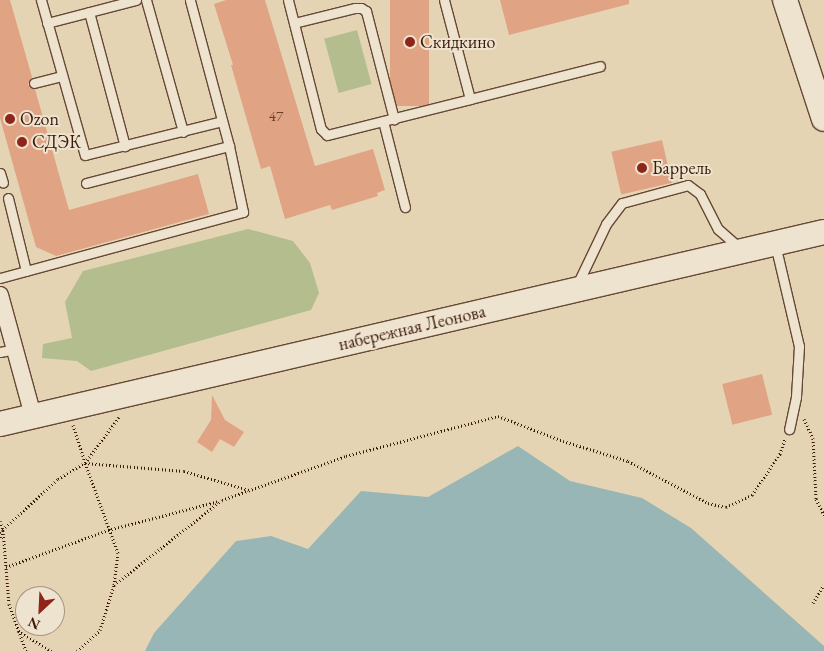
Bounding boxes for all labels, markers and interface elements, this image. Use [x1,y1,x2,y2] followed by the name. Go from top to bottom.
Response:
[420,31,495,53] place label: Скидкино
[404,36,416,48] marker: Скидкино
[269,107,283,125] house number: 47
[20,108,59,130] place label: Ozon
[4,113,16,125] marker: Ozon
[32,131,81,153] place label: СДЭК
[16,136,28,148] marker: СДЭК
[652,157,711,179] place label: Баррель
[636,162,648,174] marker: Баррель
[336,301,488,355] street label: набережная Леонова
[15,586,65,636] north arrow
[25,613,43,634] text: N

